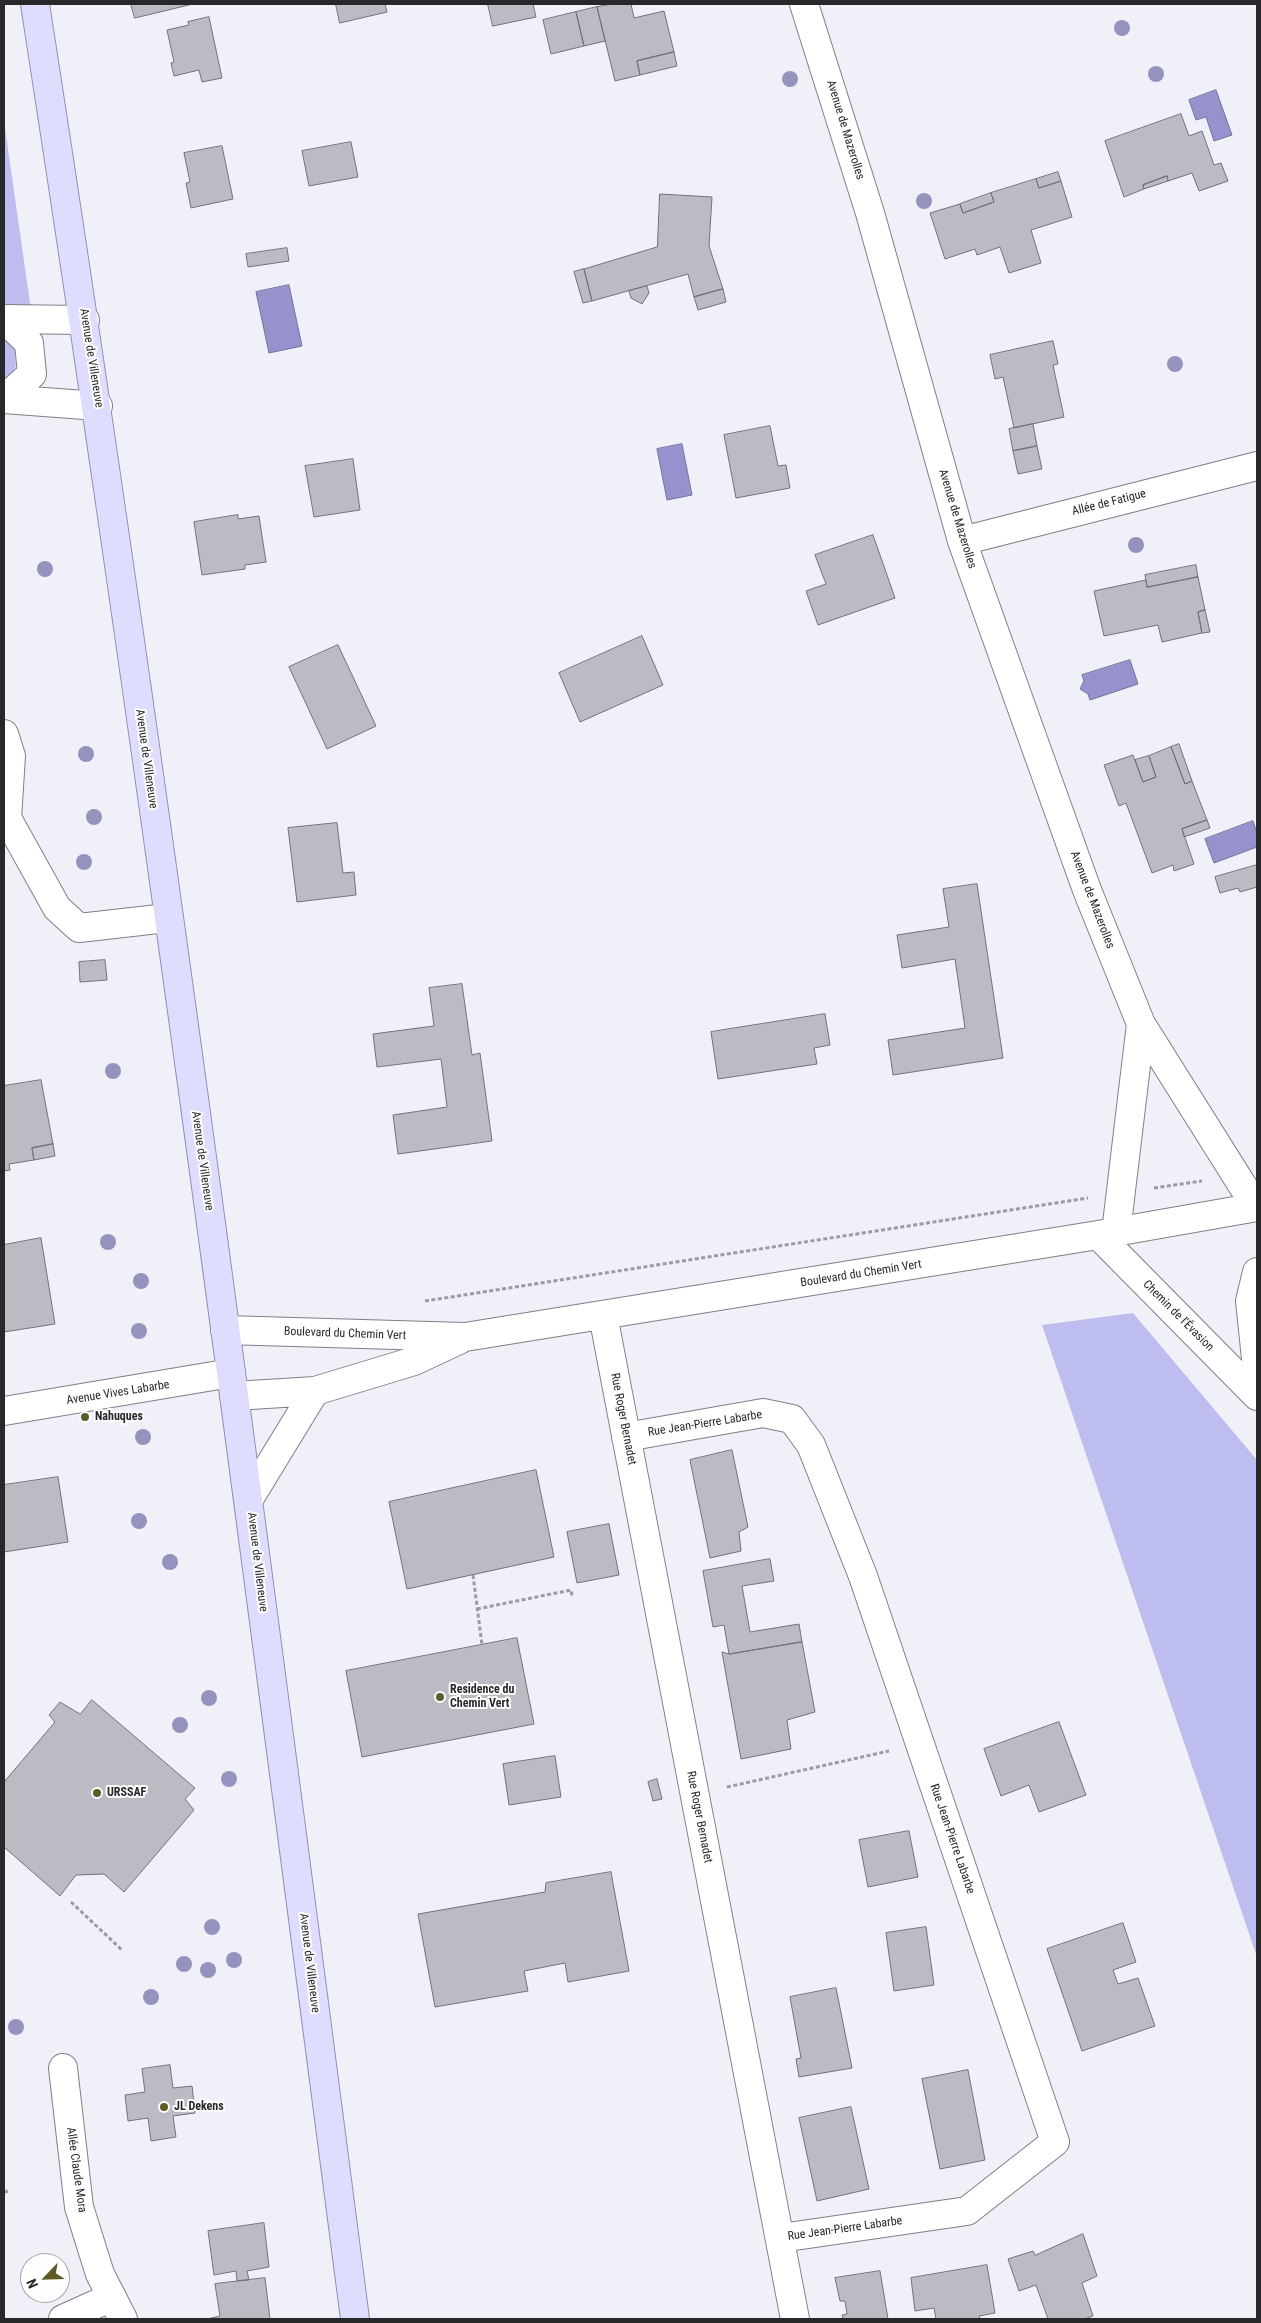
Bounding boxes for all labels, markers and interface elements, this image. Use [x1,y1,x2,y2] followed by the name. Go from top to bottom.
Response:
[823,78,867,182] street label: Avenue de Mazerolles
[76,307,106,409] street label: Avenue de Villeneuve
[935,467,979,571] street label: Avenue de Mazerolles
[1071,487,1147,519] street label: Allée de Fatigue
[132,708,160,810] street label: Avenue de Villeneuve
[1067,849,1117,951] street label: Avenue de Mazerolles
[188,1110,216,1212] street label: Avenue de Villeneuve
[799,1257,923,1291] street label: Boulevard du Chemin Vert
[1140,1278,1216,1354] street label: Chemin de l'Évasion
[284,1325,406,1343] street label: Boulevard du Chemin Vert
[607,1372,639,1466] street label: Rue Roger Bernadet
[66,1378,170,1408] street label: Avenue Vives Labarbe
[647,1408,763,1440] street label: Rue Jean-Pierre Labarbe
[95,1410,143,1424] place label: Nahuques
[79,1411,91,1423] marker: Nahuques
[244,1511,270,1613] street label: Avenue de Villeneuve
[450,1683,514,1711] place label: Residence du Chemin Vert
[434,1691,446,1703] marker: Residence du Chemin Vert
[683,1770,715,1864] street label: Rue Roger Bernadet
[926,1782,978,1896] street label: Rue Jean-Pierre Labarbe
[107,1786,146,1800] place label: URSSAF
[91,1787,103,1799] marker: URSSAF
[296,1912,322,2014] street label: Avenue de Villeneuve
[174,2100,224,2114] place label: JL Dekens
[158,2101,170,2113] marker: JL Dekens
[63,2126,89,2214] street label: Allée Claude Mora
[787,2214,903,2244] street label: Rue Jean-Pierre Labarbe
[20,2253,70,2303] north arrow
[23,2277,41,2291] text: N

